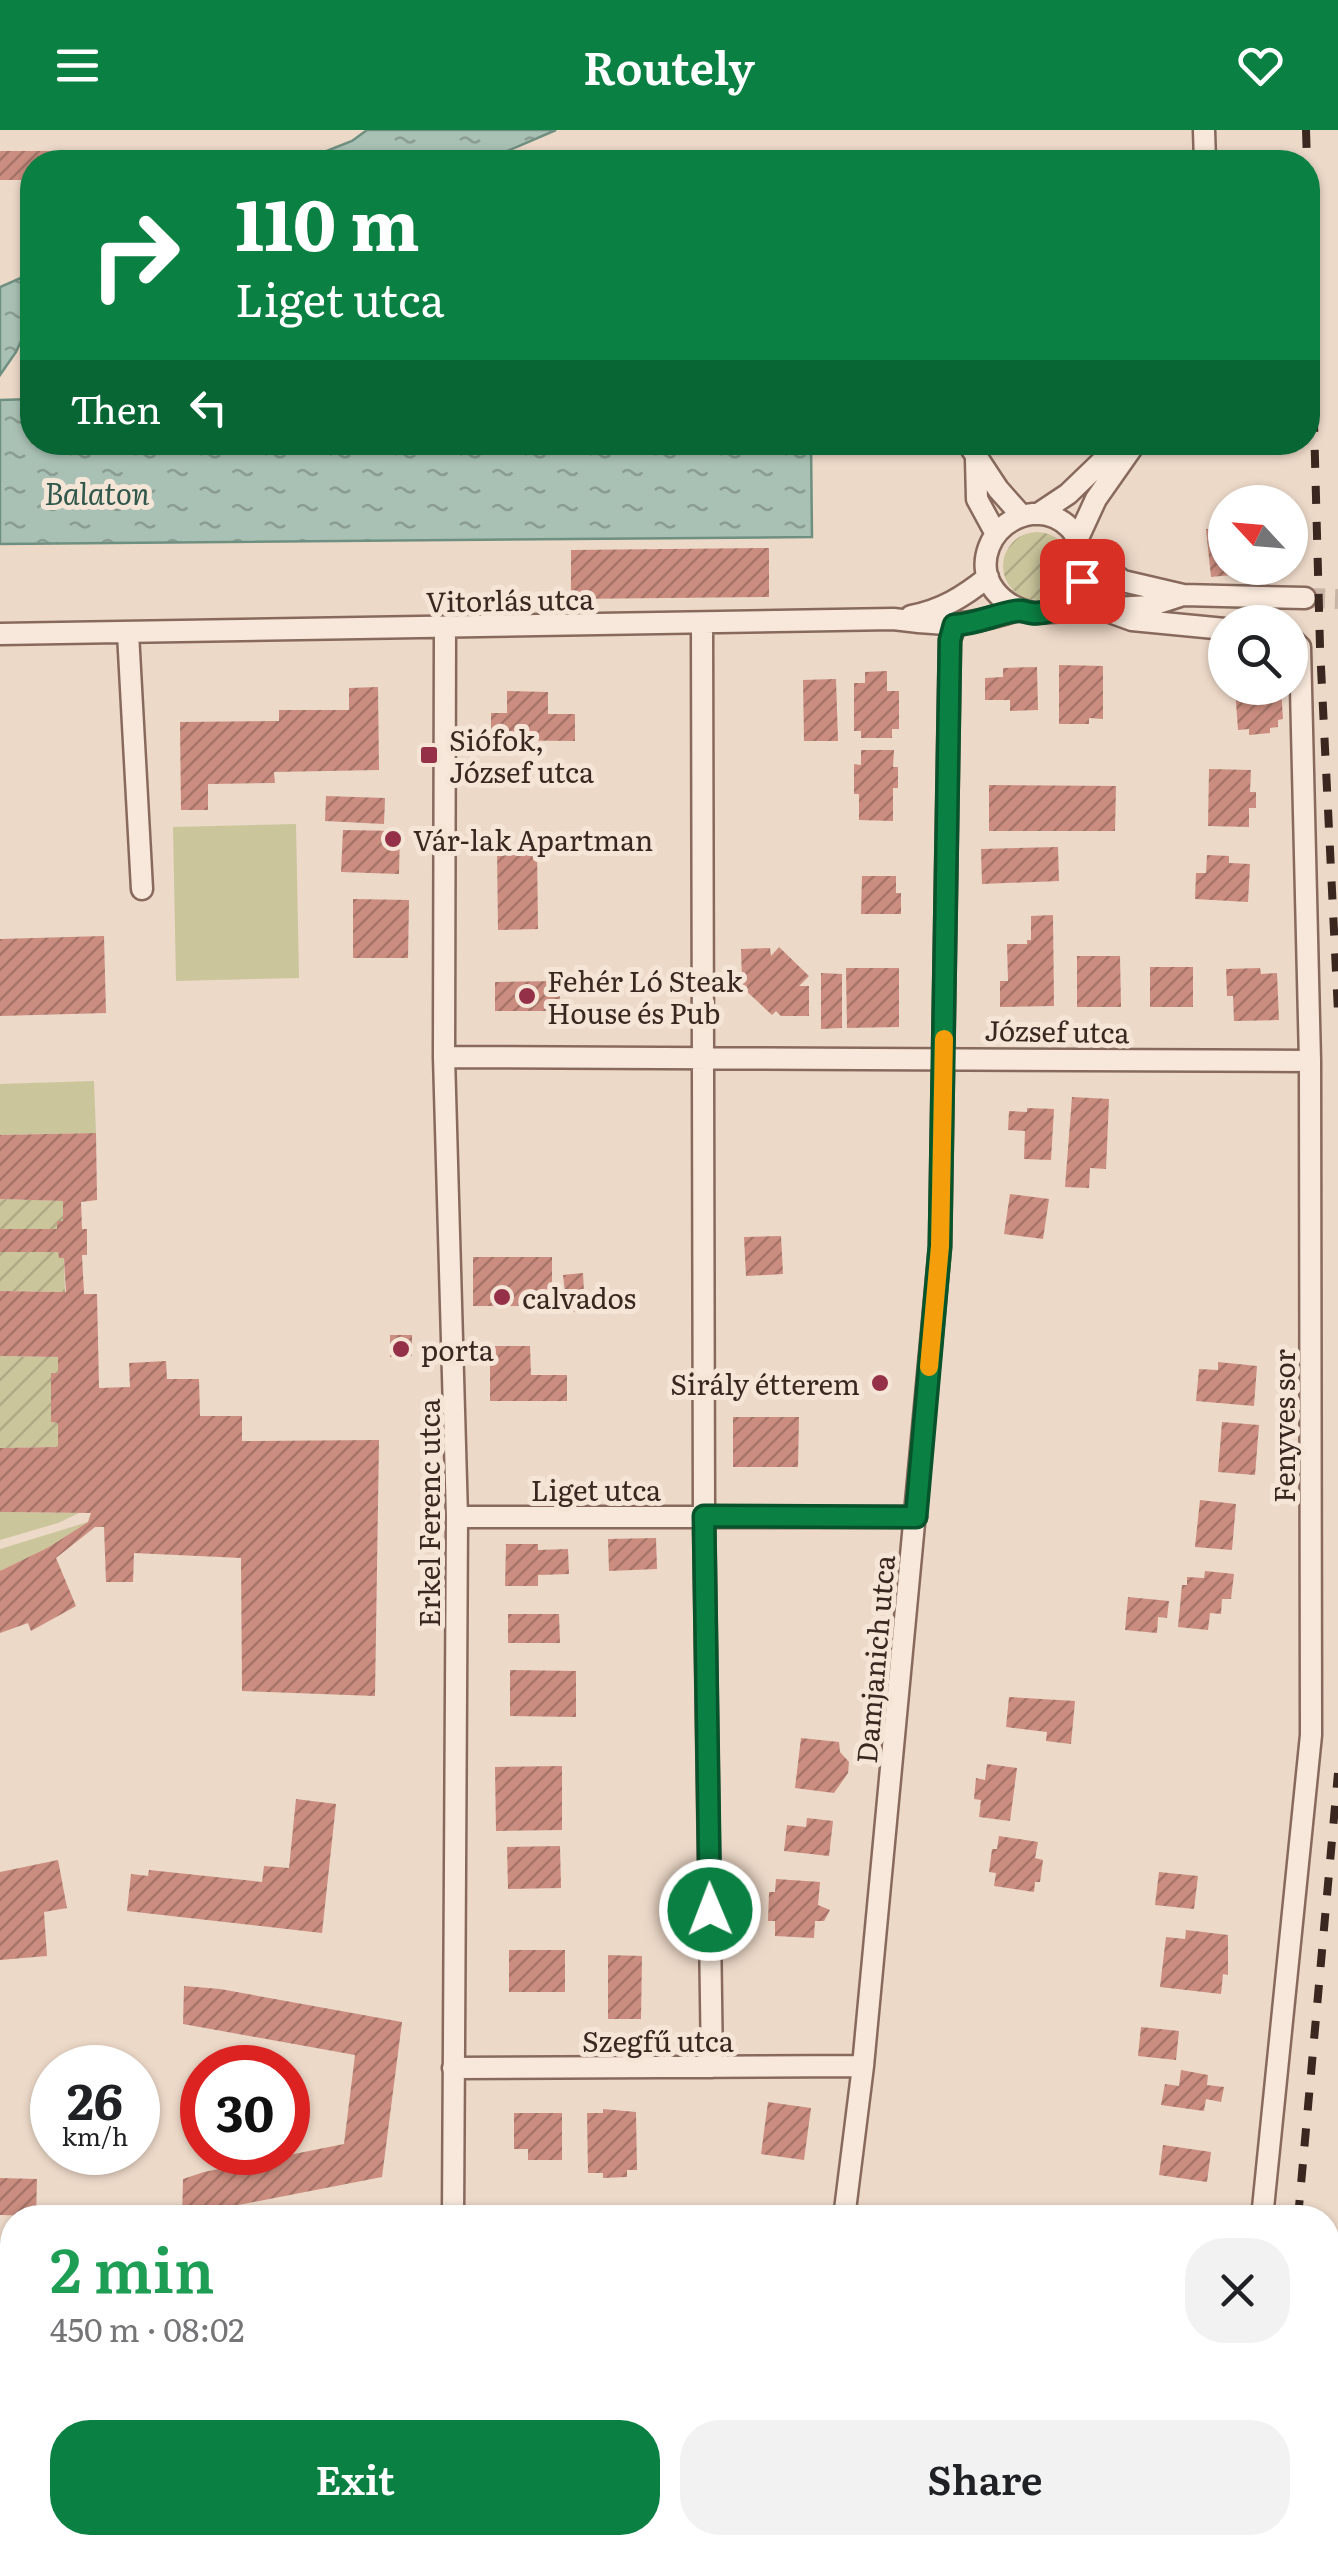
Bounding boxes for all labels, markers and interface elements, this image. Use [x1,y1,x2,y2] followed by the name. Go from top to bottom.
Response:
[583,32,755,99] text: Routely
[50,38,105,93] icon: menu
[1233,38,1288,93] icon: heart
[235,169,420,273] text: 110 m
[70,190,200,320] icon: right
[235,264,445,331] text: Liget utca
[70,379,161,436] text: Then
[181,380,236,435] icon: left
[44,470,150,514] water label: Balaton
[1208,485,1308,585] north arrow
[1208,485,1308,705] map controls
[1040,539,1125,624] pin
[1055,554,1110,609] icon: arrive
[425,577,595,621] street label: Vitorlás utca
[1208,605,1308,705] button: search
[449,718,594,792] place label: Siófok, József utca
[418,744,440,766] marker: Siófok, József utca
[413,818,653,860] place label: Vár-lak Apartman
[382,828,404,850] marker: Vár-lak Apartman
[547,959,744,1033] place label: Fehér Ló Steak House és Pub
[516,985,538,1007] marker: Fehér Ló Steak House és Pub
[984,1008,1130,1052] street label: József utca
[522,1276,636,1318] place label: calvados
[491,1286,513,1308] marker: calvados
[421,1328,494,1370] place label: porta
[390,1338,412,1360] marker: porta
[1262,1348,1304,1503] street label: Fenyves sor
[670,1362,860,1404] place label: Sirály étterem
[869,1372,891,1394] marker: Sirály étterem
[407,1398,449,1628] street label: Erkel Ferenc utca
[531,1468,661,1510] street label: Liget utca
[844,1553,904,1765] street label: Damjanich utca
[658,1858,762,1962] position arrow
[582,2019,734,2061] street label: Szegfű utca
[180,2045,310,2175] speed limit sign: 30
[67,2061,123,2135] text: 26
[62,2117,128,2154] text: km/h
[50,2222,215,2311] text: 2 min
[1185,2238,1290,2343] button: close
[50,2304,244,2352] text: 450 m · 08:02
[50,2420,660,2535] button: Exit
[680,2420,1290,2535] button: Share

